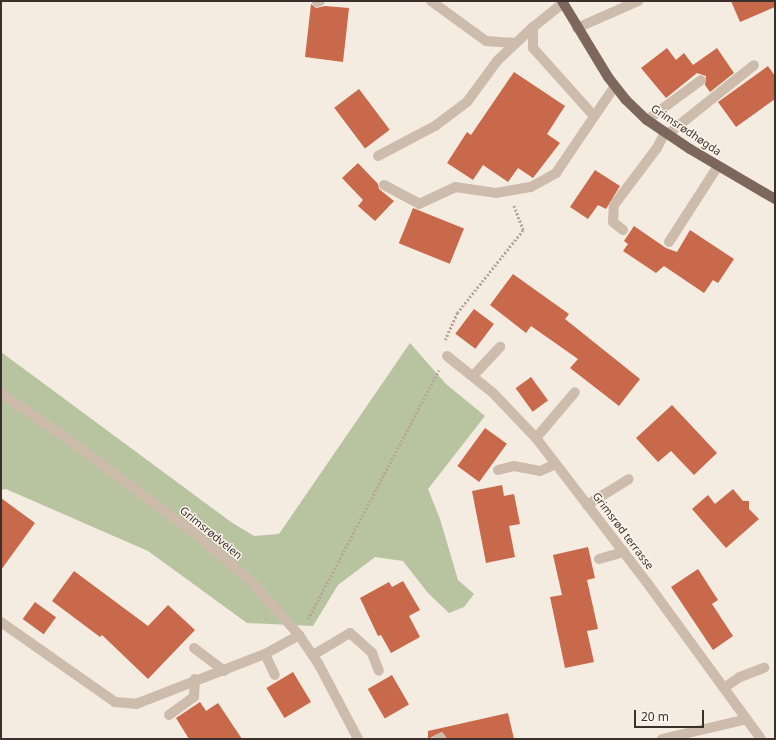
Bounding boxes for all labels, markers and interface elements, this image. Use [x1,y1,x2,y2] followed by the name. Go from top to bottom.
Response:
[648,102,724,158] street label: Grimsrødhøgda
[590,490,656,572] street label: Grimsrød terrasse
[177,504,245,562] street label: Grimsrødveien
[636,702,706,728] scale bar
[641,708,669,725] text: 20 m

